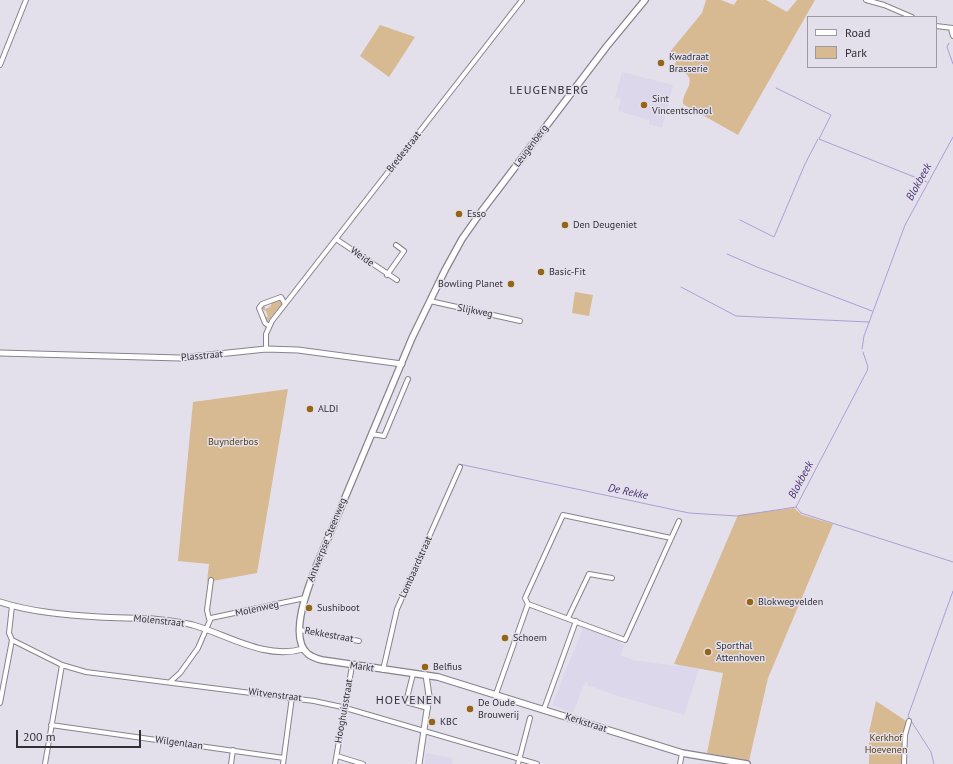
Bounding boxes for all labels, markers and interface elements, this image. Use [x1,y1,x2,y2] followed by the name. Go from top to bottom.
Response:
[807,16,937,68] legend
[845,25,870,40] text: Road
[845,45,867,60] text: Park
[669,51,709,74] place label: Kwadraat Brasserie
[656,58,666,68] marker: Kwadraat Brasserie
[509,84,589,98] district label: LEUGENBERG
[652,93,712,116] place label: Sint Vincentschool
[639,100,649,110] marker: Sint Vincentschool
[511,122,551,170] street label: Leugenberg
[384,129,424,175] street label: Bredestraat
[903,161,935,203] water label: Blokbeek
[467,208,486,220] place label: Esso
[454,209,464,219] marker: Esso
[573,219,637,231] place label: Den Deugeniet
[560,220,570,230] marker: Den Deugeniet
[348,245,376,269] street label: Weide
[549,266,586,278] place label: Basic-Fit
[536,267,546,277] marker: Basic-Fit
[438,278,503,290] place label: Bowling Planet
[506,279,516,289] marker: Bowling Planet
[456,302,494,320] street label: Slijkweg
[181,348,223,364] street label: Plasstraat
[318,403,338,415] place label: ALDI
[305,404,315,414] marker: ALDI
[208,436,258,448] park label: Buynderbos
[786,459,816,501] water label: Blokbeek
[607,481,649,503] water label: De Rekke
[305,496,349,584] street label: Antwerpse Steenweg
[397,534,435,600] street label: Lombaardstraat
[758,596,823,608] place label: Blokwegvelden
[745,597,755,607] marker: Blokwegvelden
[234,599,280,619] street label: Molenweg
[317,602,360,614] place label: Sushiboot
[304,603,314,613] marker: Sushiboot
[133,612,185,630] street label: Molenstraat
[304,625,354,645] street label: Rekkestraat
[513,632,547,644] place label: Schoem
[500,633,510,643] marker: Schoem
[716,640,765,664] place label: Sporthal Attenhoven
[703,647,713,657] marker: Sporthal Attenhoven
[349,659,375,675] street label: Markt
[433,661,462,673] place label: Belfius
[420,662,430,672] marker: Belfius
[332,678,356,744] street label: Hooghuisstraat
[248,686,302,704] street label: Witvenstraat
[376,694,442,708] district label: HOEVENEN
[478,697,519,720] place label: De Oude Brouwerij
[465,704,475,714] marker: De Oude Brouwerij
[564,711,608,735] street label: Kerkstraat
[440,716,458,728] place label: KBC
[427,717,437,727] marker: KBC
[18,722,143,748] scale bar
[23,729,56,744] text: 200 m
[865,732,907,756] park label: Kerkhof Hoevenen
[154,734,204,752] street label: Wilgenlaan

